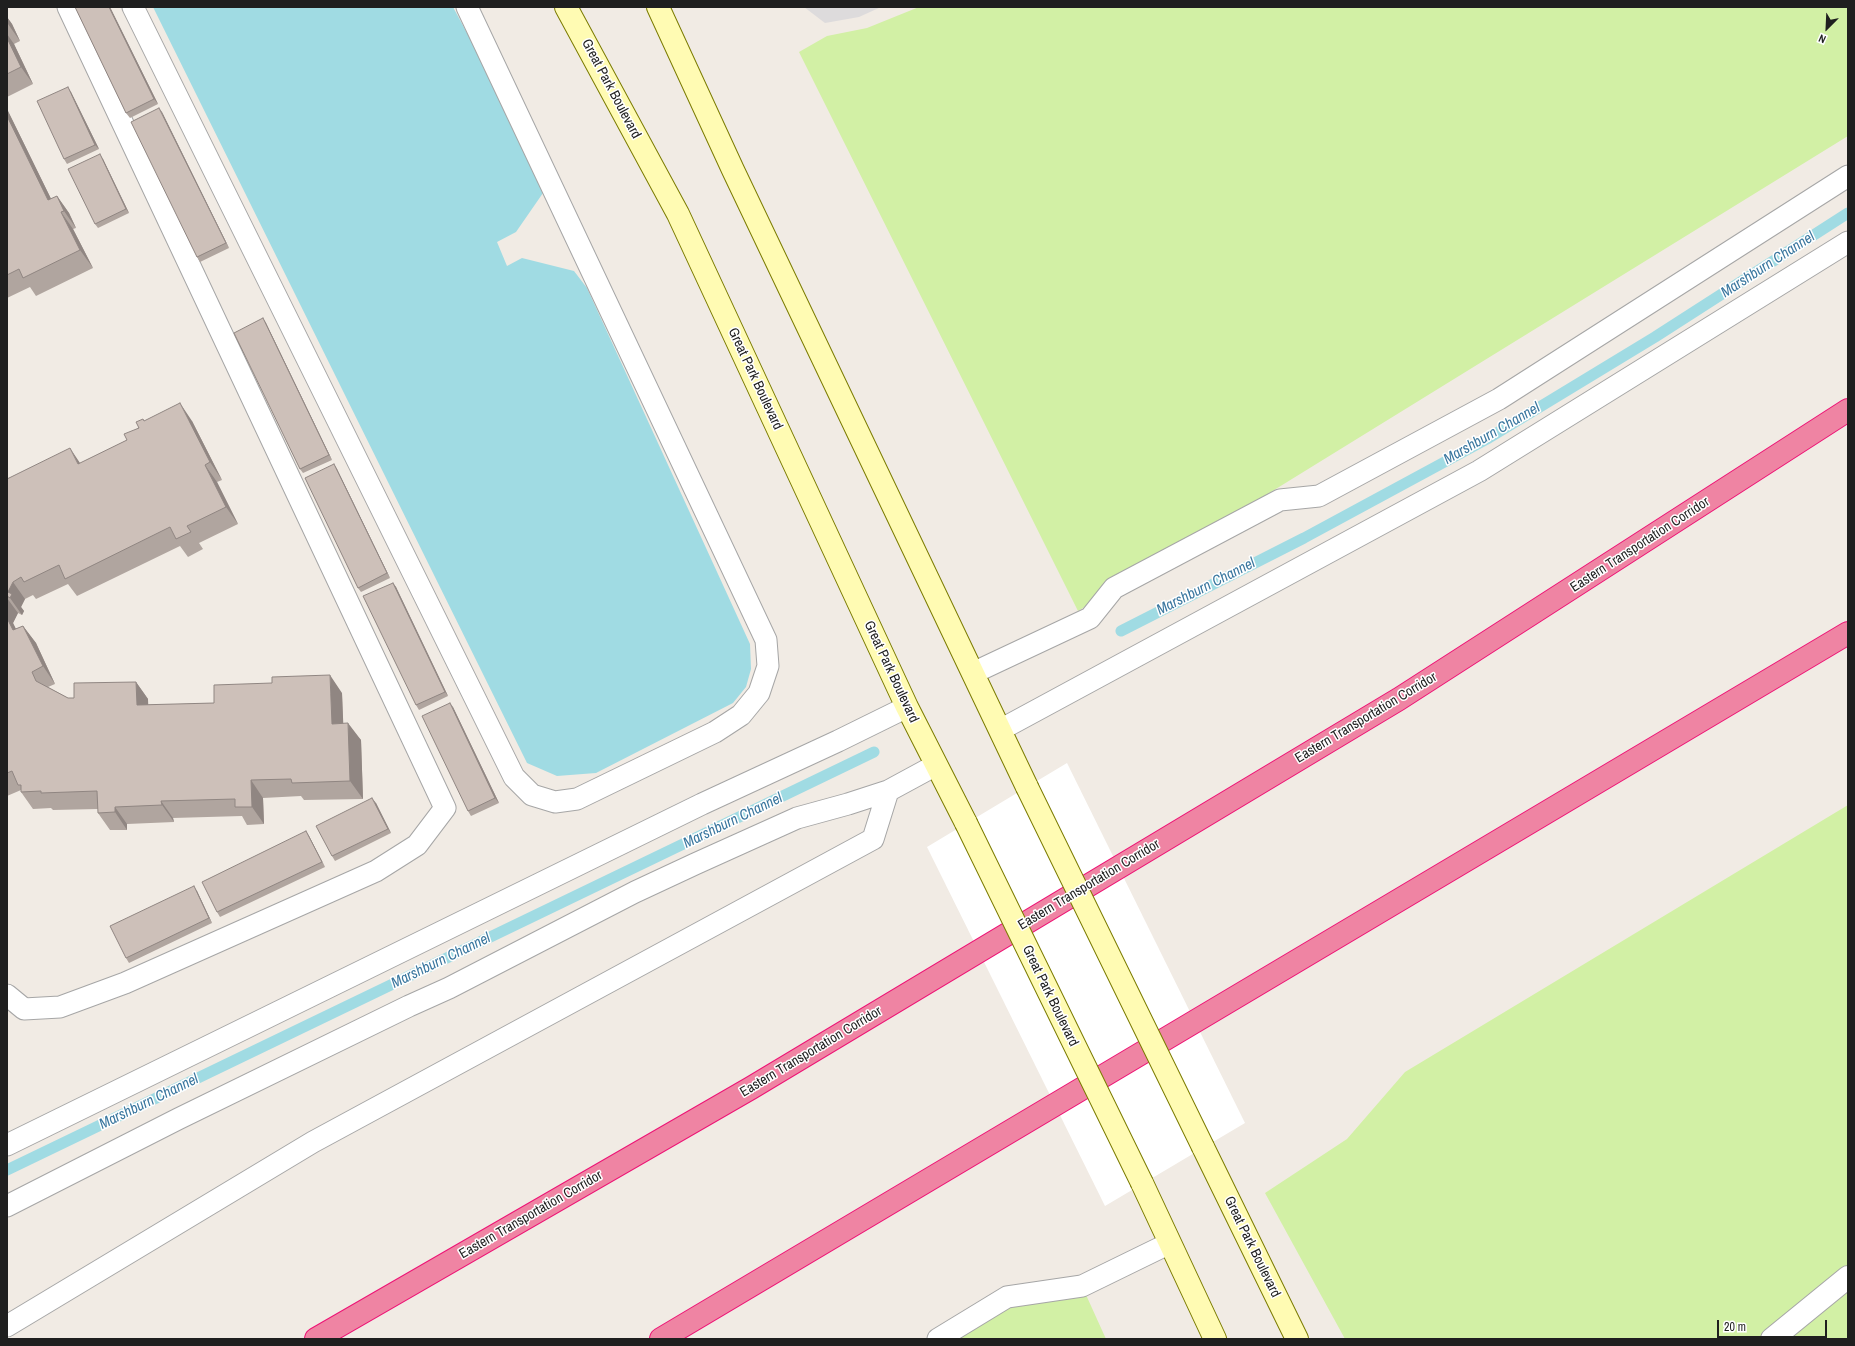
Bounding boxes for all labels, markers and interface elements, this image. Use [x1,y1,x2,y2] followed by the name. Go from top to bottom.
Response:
[1807,8,1847,48] north arrow
[1816,31,1828,47] text: N
[578,36,644,142] street label: Great Park Boulevard
[1718,228,1818,302] water label: Marshburn Channel
[724,325,786,433] street label: Great Park Boulevard
[1441,399,1543,469] water label: Marshburn Channel
[1567,494,1713,596] street label: Eastern Transportation Corridor
[1154,554,1258,620] water label: Marshburn Channel
[860,618,922,726] street label: Great Park Boulevard
[1292,669,1440,767] street label: Eastern Transportation Corridor
[681,789,785,853] water label: Marshburn Channel
[1015,836,1163,934] street label: Eastern Transportation Corridor
[389,929,493,993] water label: Marshburn Channel
[1018,943,1082,1049] street label: Great Park Boulevard
[737,1003,885,1101] street label: Eastern Transportation Corridor
[97,1070,201,1134] water label: Marshburn Channel
[457,1167,605,1263] street label: Eastern Transportation Corridor
[1220,1194,1284,1300] street label: Great Park Boulevard
[1719,1312,1829,1338] scale bar
[1724,1319,1746,1335] text: 20 m

